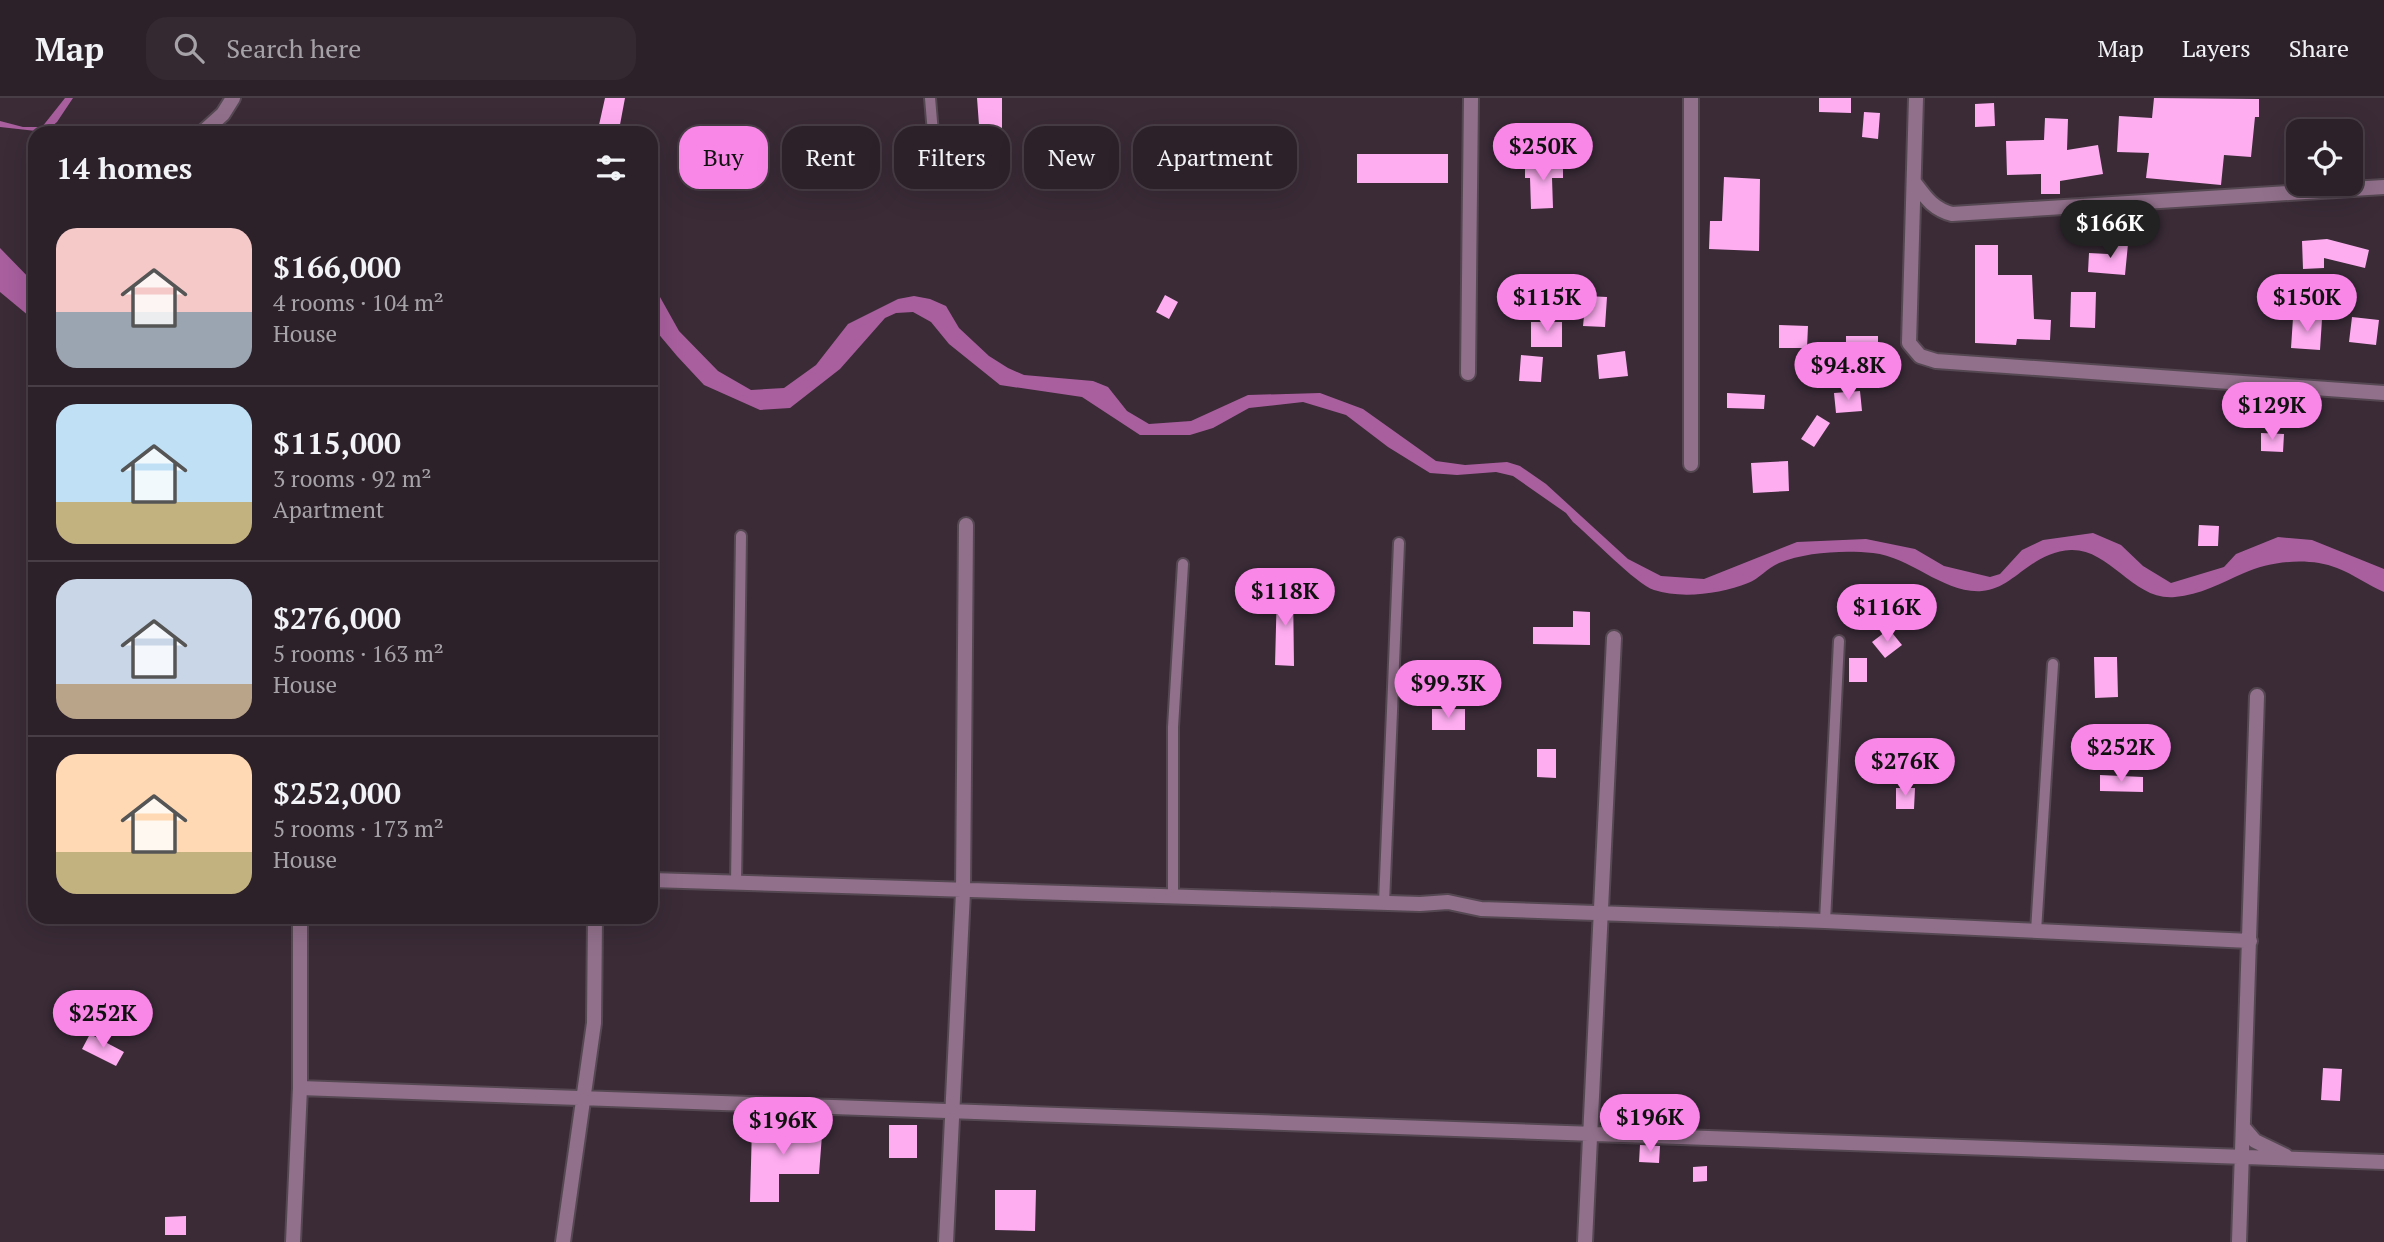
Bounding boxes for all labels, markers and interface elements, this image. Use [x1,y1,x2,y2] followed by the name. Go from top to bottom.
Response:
[146,17,636,80] search box
[35,27,104,70] text: Map
[170,29,208,67] icon: search
[226,31,361,65] text: Search here
[2097,32,2144,64] text: Map
[2182,32,2251,64] text: Layers
[2289,32,2349,64] text: Share
[2286,119,2363,196] map controls
[2286,119,2363,196] button: locate
[1494,123,1592,183] pin: $250K
[679,126,768,189] chip: Buy
[782,126,880,189] chip: Rent
[894,126,1010,189] chip: Filters
[1024,126,1119,189] chip: New
[1133,126,1297,189] chip: Apartment
[1509,130,1577,161] text: $250K
[56,148,192,188] text: 14 homes
[592,149,630,187] icon: filters
[2061,200,2159,260] pin: $166K
[2076,207,2144,238] text: $166K
[273,247,401,287] text: $166,000
[112,256,196,340] icon: home
[1498,274,1596,334] pin: $115K
[2258,274,2356,334] pin: $150K
[1513,281,1581,312] text: $115K
[2273,281,2341,312] text: $150K
[273,287,444,318] text: 4 rooms · 104 m²
[273,318,337,349] text: House
[1791,342,1905,402] pin: $94.8K
[1810,349,1886,380] text: $94.8K
[2223,382,2321,442] pin: $129K
[2238,389,2306,420] text: $129K
[273,423,401,463] text: $115,000
[112,432,196,516] icon: home
[273,463,432,494] text: 3 rooms · 92 m²
[273,494,384,525] text: Apartment
[1236,568,1334,628] pin: $118K
[1251,575,1319,606] text: $118K
[1838,584,1936,644] pin: $116K
[1853,591,1921,622] text: $116K
[273,598,401,638] text: $276,000
[112,607,196,691] icon: home
[273,638,444,669] text: 5 rooms · 163 m²
[1391,660,1505,720] pin: $99.3K
[1410,667,1486,698] text: $99.3K
[273,669,337,700] text: House
[2072,724,2170,784] pin: $252K
[2087,731,2155,762] text: $252K
[1856,738,1954,798] pin: $276K
[1871,745,1939,776] text: $276K
[273,773,401,813] text: $252,000
[112,782,196,866] icon: home
[273,813,444,844] text: 5 rooms · 173 m²
[273,844,337,875] text: House
[54,990,152,1050] pin: $252K
[69,997,137,1028] text: $252K
[1601,1094,1699,1154] pin: $196K
[734,1098,832,1157] pin: $196K
[1616,1101,1684,1132] text: $196K
[749,1104,817,1135] text: $196K

